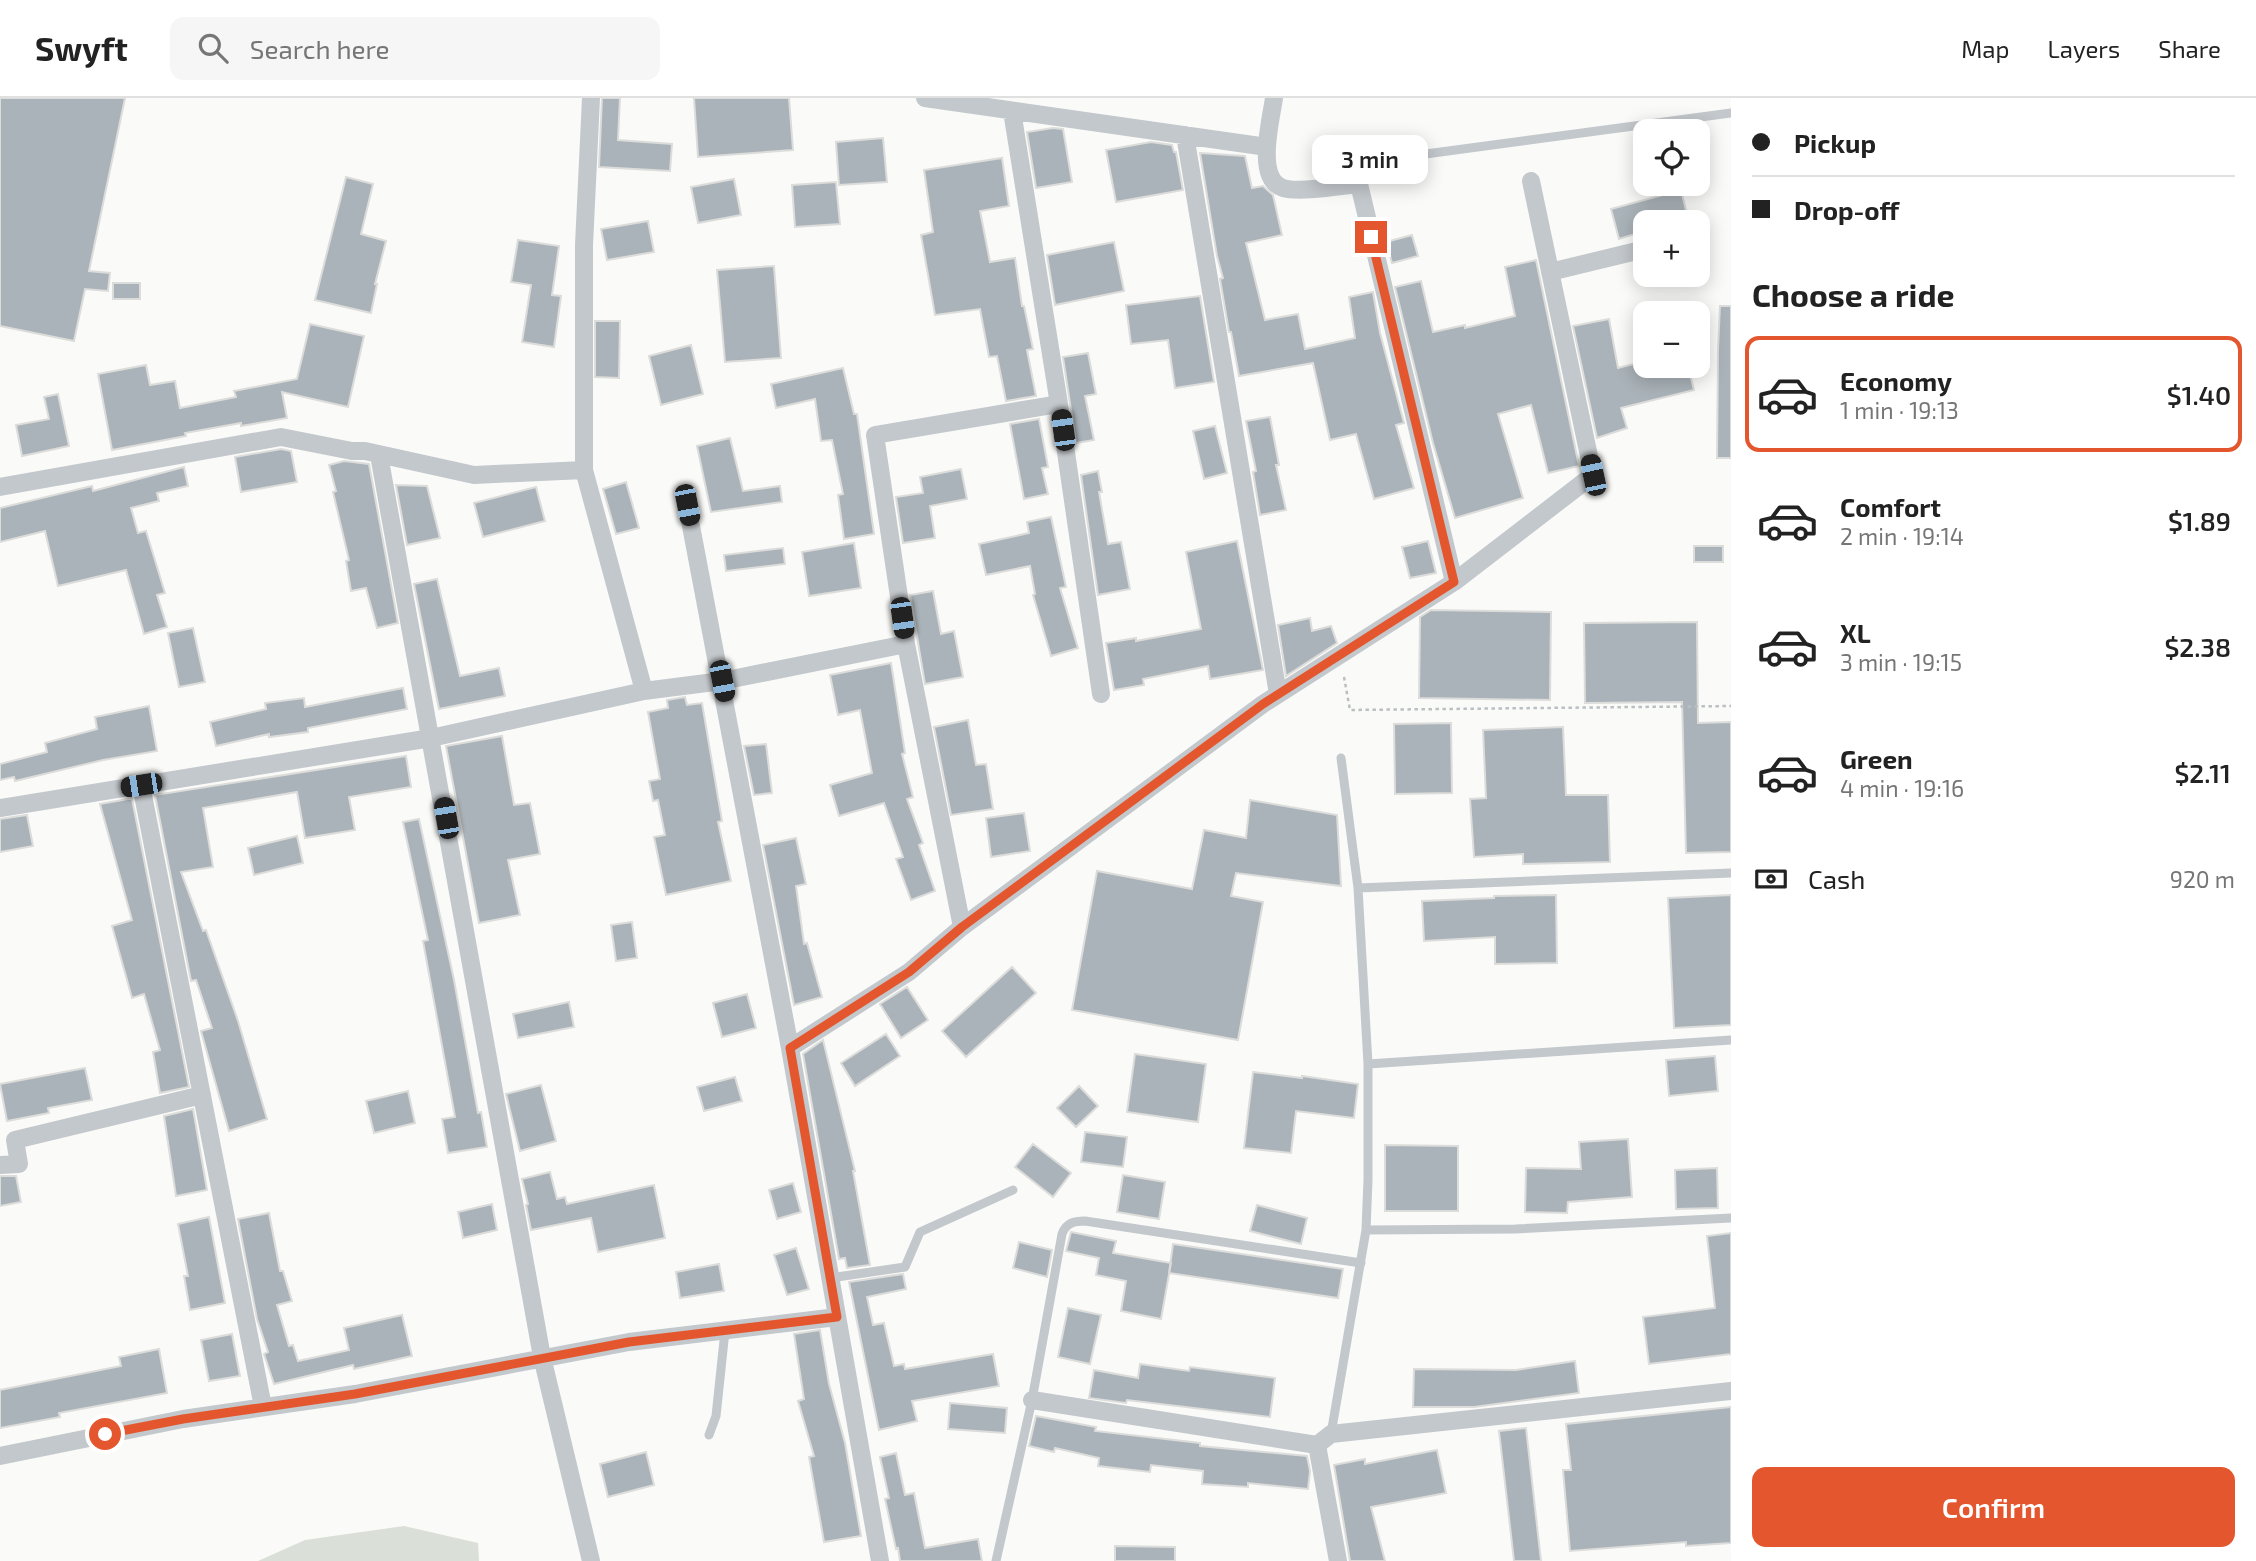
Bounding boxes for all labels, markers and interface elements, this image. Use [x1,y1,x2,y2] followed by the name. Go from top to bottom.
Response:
[170,17,660,80] search box
[35,28,128,68] text: Swyft
[194,29,232,67] icon: search
[250,33,390,64] text: Search here
[1961,34,2009,63] text: Map
[2047,34,2120,63] text: Layers
[2158,34,2221,63] text: Share
[1633,119,1710,378] map controls
[1633,119,1710,196] button: locate
[1794,127,1876,158] text: Pickup
[1313,136,1429,184] callout: 3 min
[1341,145,1399,173] text: 3 min
[1794,194,1899,225] text: Drop-off
[1633,210,1710,287] button: +
[1355,221,1387,253] route end
[1752,275,1955,313] text: Choose a ride
[1633,301,1710,378] button: −
[1756,363,1819,426] icon: car
[1840,365,1952,396] text: Economy
[2167,379,2231,410] text: $1.40
[1840,396,1959,424] text: 1 min · 19:13
[1050,408,1077,452] car
[1579,452,1608,498] car
[673,482,702,528] car
[1756,489,1819,552] icon: car
[1840,491,1941,522] text: Comfort
[2168,505,2231,536] text: $1.89
[1840,522,1964,550] text: 2 min · 19:14
[889,596,916,640] car
[1756,615,1819,678] icon: car
[1840,617,1871,648] text: XL
[2164,631,2231,662] text: $2.38
[1840,648,1962,676] text: 3 min · 19:15
[708,658,737,704] car
[1756,741,1819,804] icon: car
[1840,743,1913,774] text: Green
[2174,757,2231,788] text: $2.11
[119,771,164,799] car
[1840,774,1964,802] text: 4 min · 19:16
[433,795,460,841] car
[1752,860,1790,898] icon: cash
[1808,863,1865,894] text: Cash
[2170,865,2235,893] text: 920 m
[89,1418,121,1450] route start
[1752,1467,2235,1547] button: Confirm

